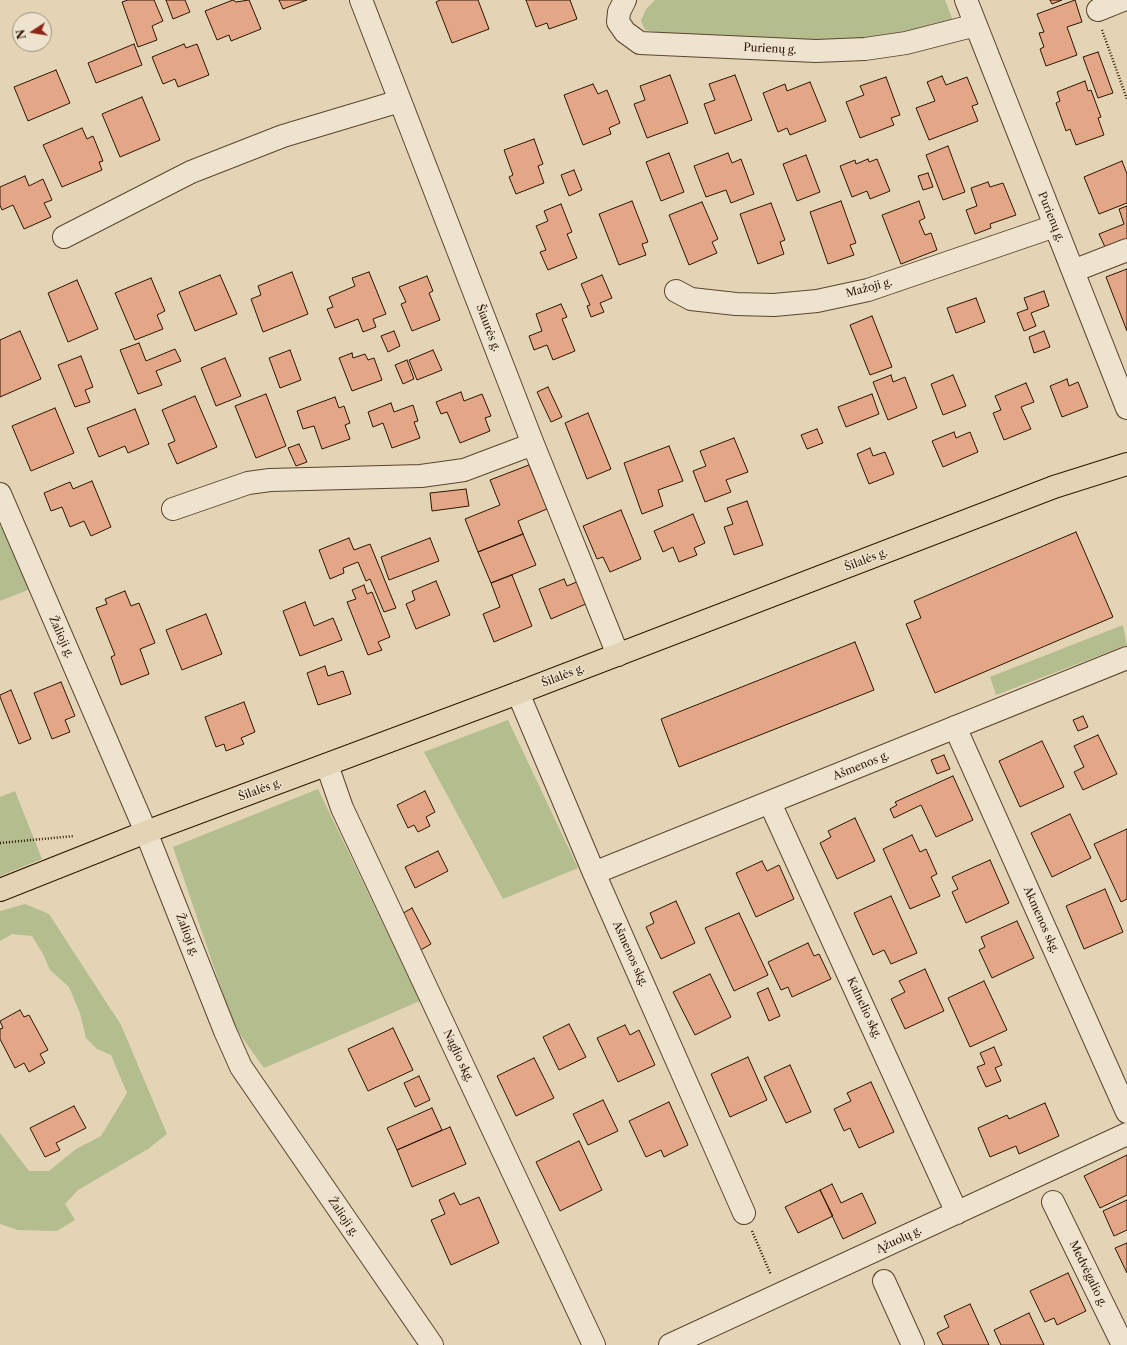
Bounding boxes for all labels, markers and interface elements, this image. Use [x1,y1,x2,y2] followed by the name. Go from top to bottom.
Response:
[12,12,52,52] north arrow
[13,28,29,40] text: N
[743,41,797,57] street label: Purienų g.
[1035,190,1067,244] street label: Purienų g.
[844,276,894,300] street label: Mažoji g.
[473,302,503,354] street label: Šiaurės g.
[843,546,889,574] street label: Šilalės g.
[46,614,76,660] street label: Žalioji g.
[540,662,586,690] street label: Šilalės g.
[831,749,891,783] street label: Ašmenos g.
[237,776,283,804] street label: Šilalės g.
[1020,884,1062,956] street label: Akmenos skg.
[173,912,201,958] street label: Žalioji g.
[610,919,650,989] street label: Ašmenos skg.
[844,975,884,1041] street label: Kalnelio skg.
[440,1028,476,1084] street label: Naglio skg.
[325,1195,361,1239] street label: Žalioji g.
[874,1224,924,1256] street label: Ąžuolų g.
[1066,1239,1110,1309] street label: Medvėgalio g.

